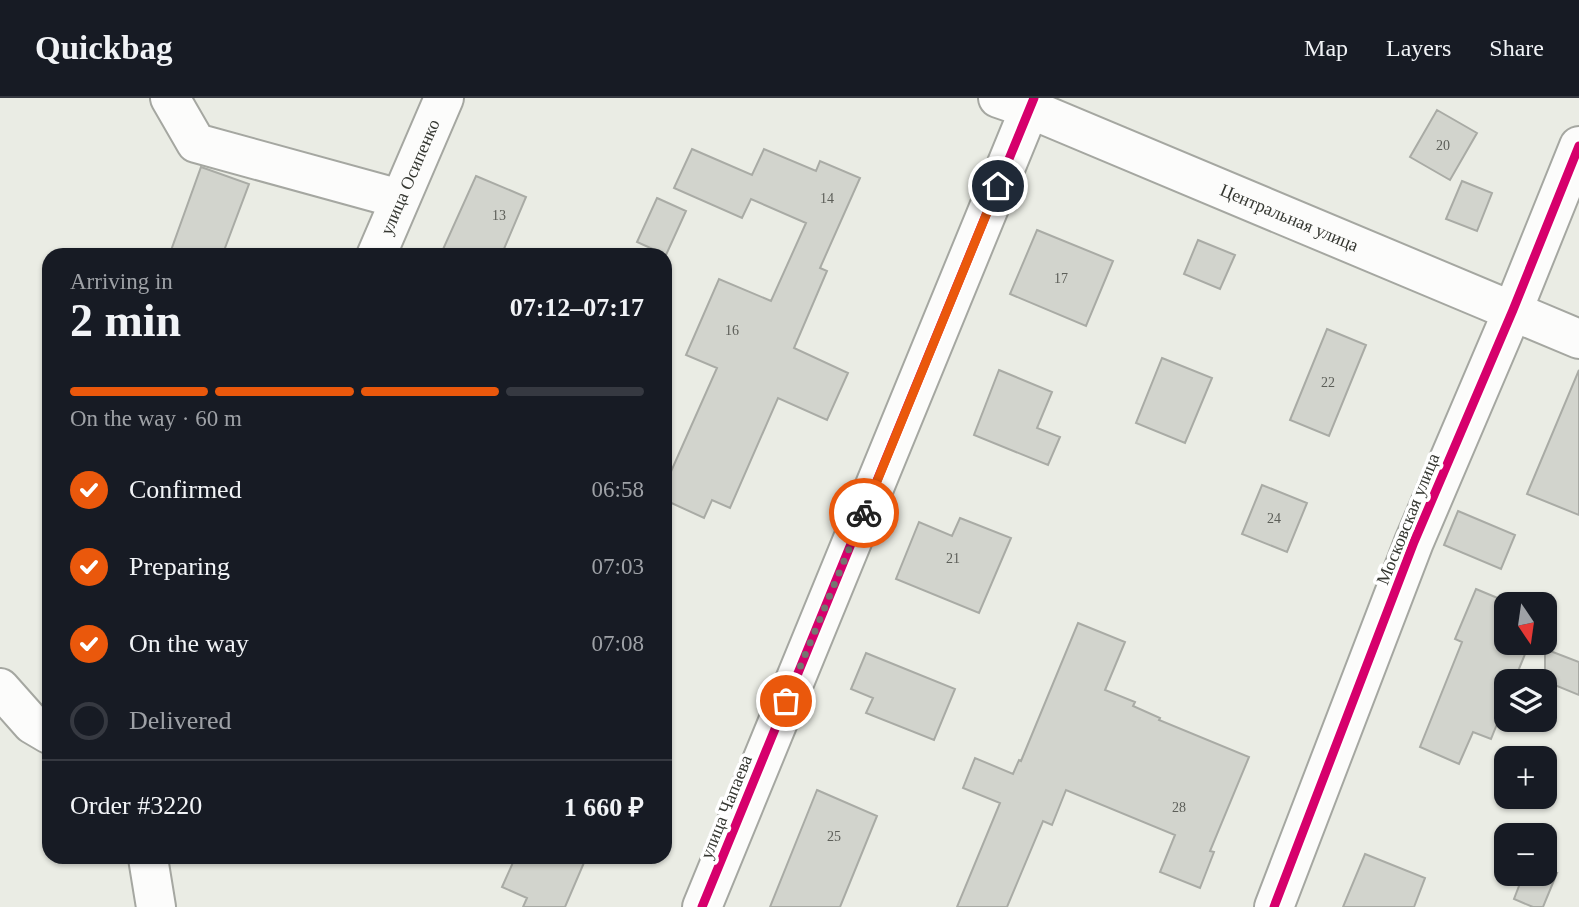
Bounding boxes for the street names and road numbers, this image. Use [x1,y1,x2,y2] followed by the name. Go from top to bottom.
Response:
[376,116,444,238] street label: улица Осипенко
[1217,180,1361,255] street label: Центральная улица
[1373,450,1443,588] street label: Московская улица
[696,752,756,862] street label: улица Чапаева

